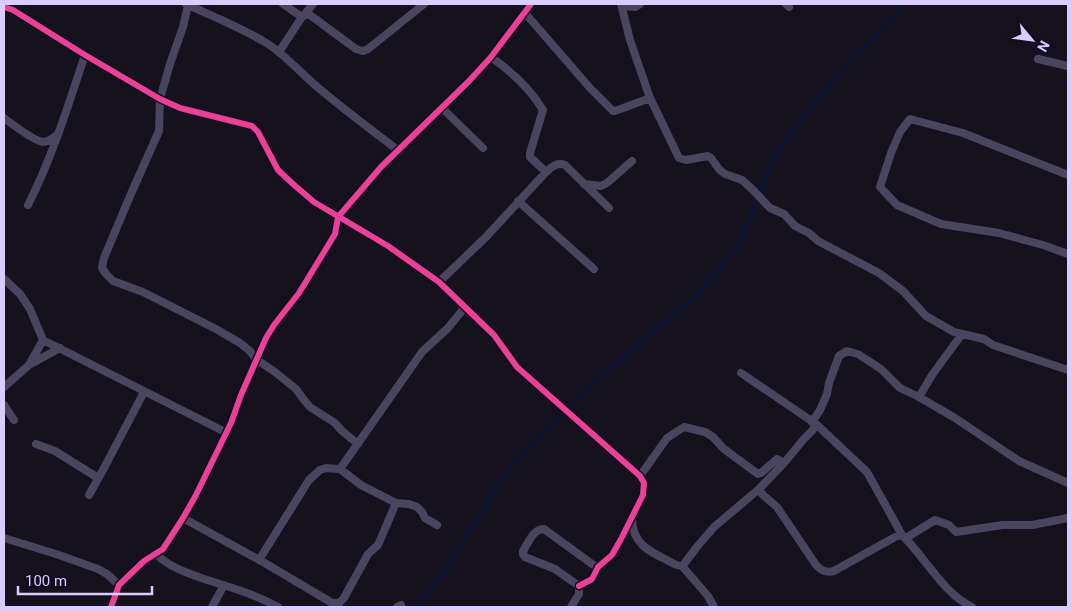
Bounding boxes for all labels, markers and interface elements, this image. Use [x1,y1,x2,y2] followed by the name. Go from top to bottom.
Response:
[1007,15,1057,65] north arrow
[1034,38,1053,55] text: N
[18,564,151,596] scale bar
[25,572,67,590] text: 100 m

